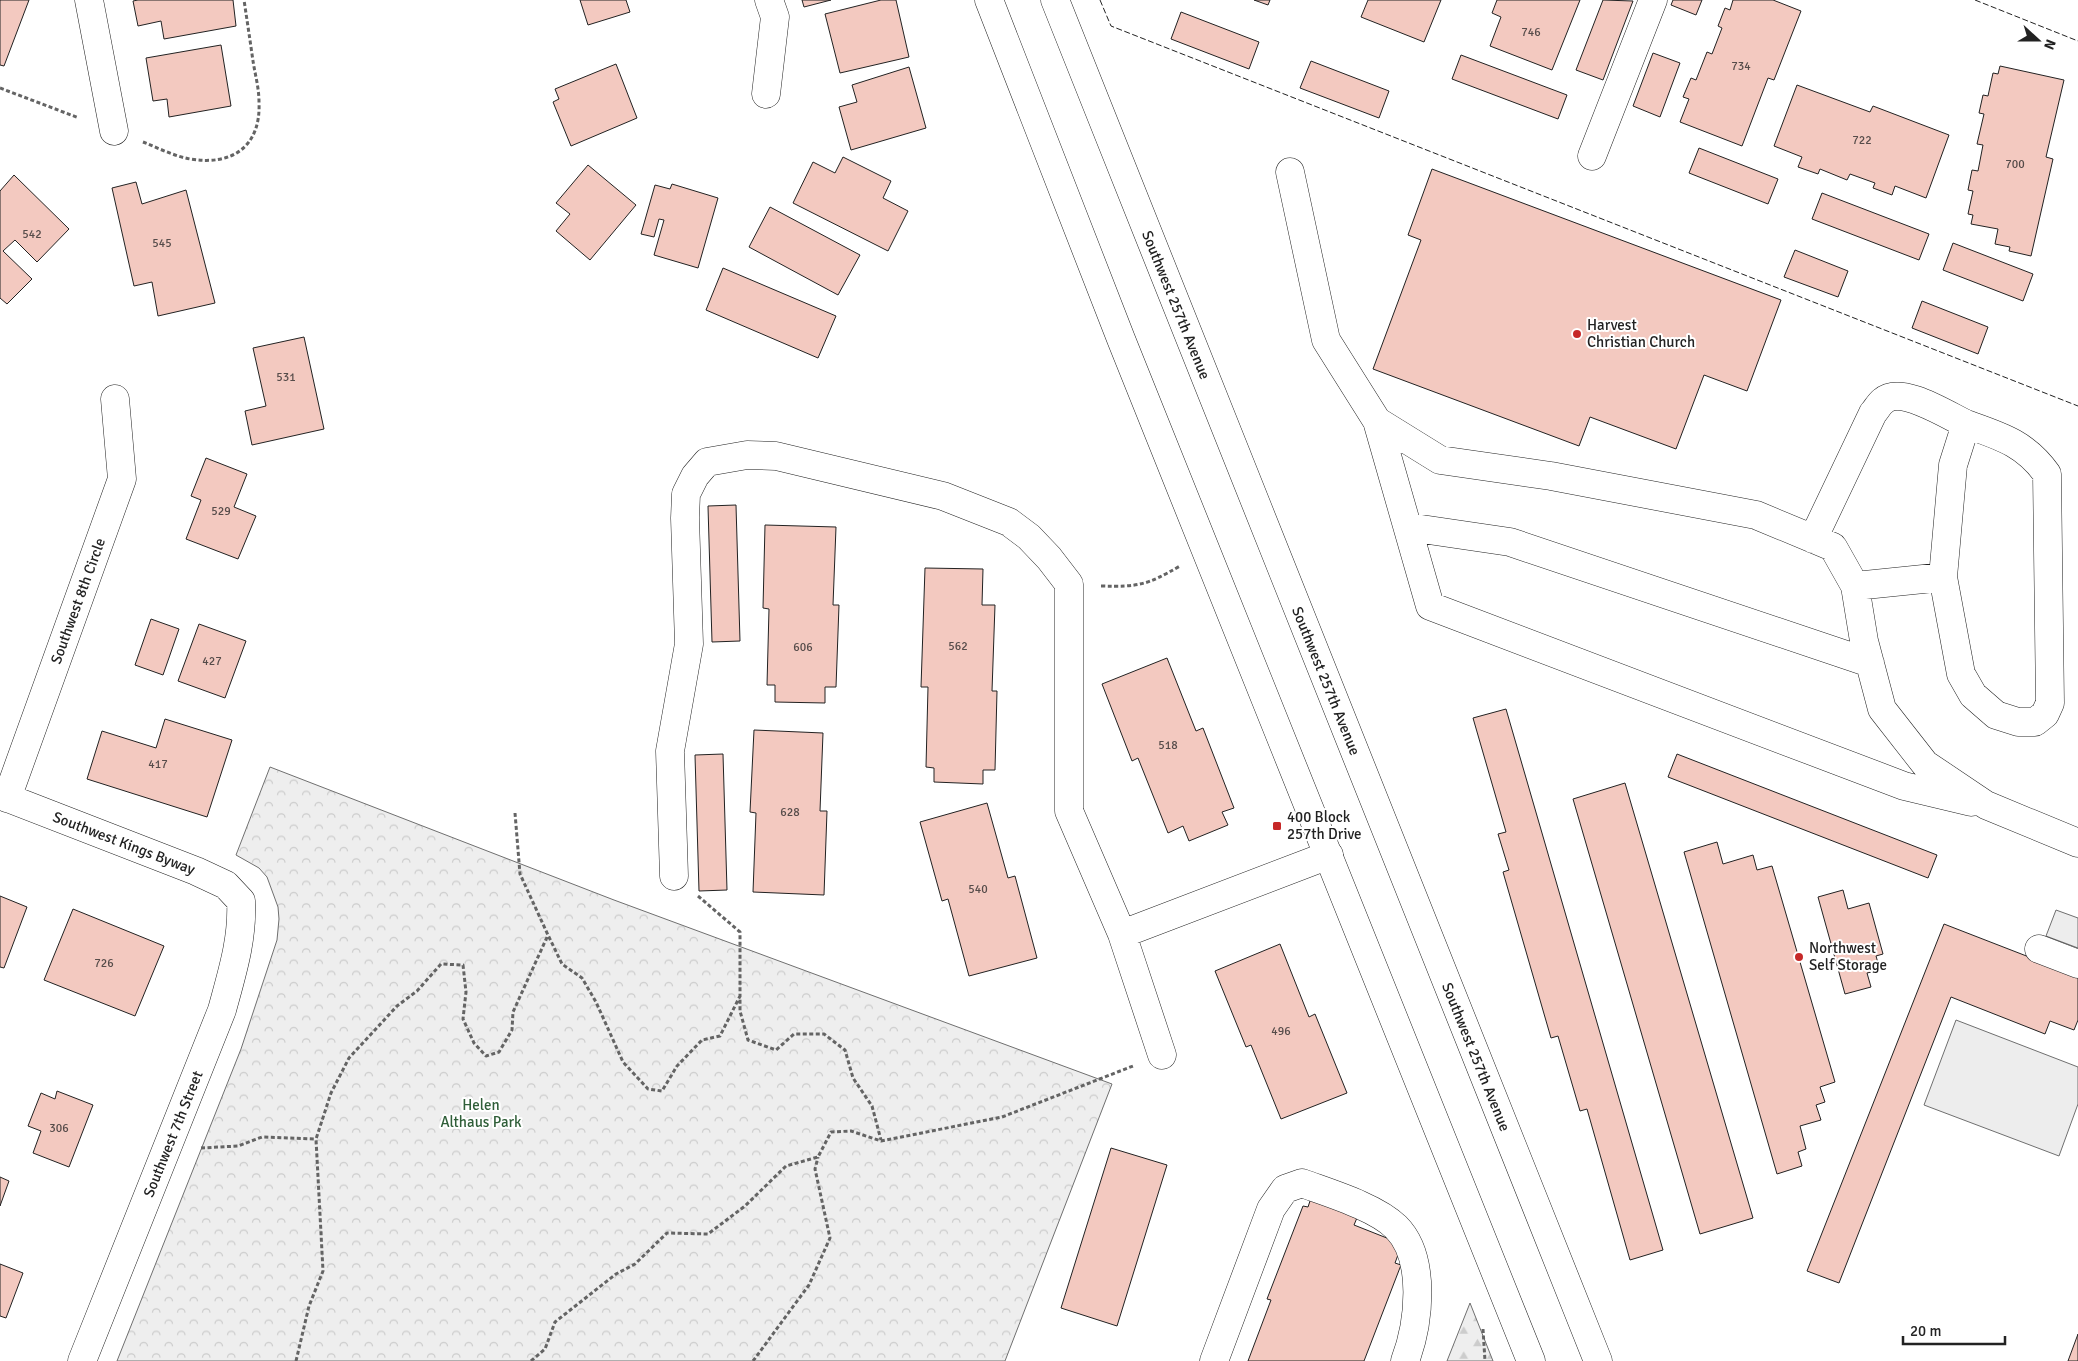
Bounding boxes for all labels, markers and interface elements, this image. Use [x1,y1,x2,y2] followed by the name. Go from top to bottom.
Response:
[2013,15,2063,65] north arrow
[1521,25,1541,40] house number: 746
[2040,37,2059,52] text: N
[1731,59,1751,74] house number: 734
[1852,133,1872,148] house number: 722
[2005,157,2025,172] house number: 700
[22,227,42,242] house number: 542
[1138,228,1214,382] street label: Southwest 257th Avenue
[152,236,172,251] house number: 545
[1587,316,1695,351] place label: Harvest Christian Church
[1571,328,1583,340] marker: Harvest Christian Church
[276,370,296,385] house number: 531
[211,504,231,519] house number: 529
[47,536,109,666] street label: Southwest 8th Circle
[1288,604,1364,758] street label: Southwest 257th Avenue
[948,639,968,654] house number: 562
[793,640,813,655] house number: 606
[202,654,222,669] house number: 427
[1158,738,1178,753] house number: 518
[148,757,168,772] house number: 417
[780,805,800,820] house number: 628
[50,808,198,878] street label: Southwest Kings Byway
[1287,808,1362,843] place label: 400 Block 257th Drive
[1271,820,1283,832] marker: 400 Block 257th Drive
[968,882,988,897] house number: 540
[1809,939,1887,974] place label: Northwest Self Storage
[1793,951,1805,963] marker: Northwest Self Storage
[94,956,114,971] house number: 726
[1438,980,1514,1134] street label: Southwest 257th Avenue
[1271,1024,1291,1039] house number: 496
[139,1068,207,1200] street label: Southwest 7th Street
[440,1096,522,1131] park label: Helen Althaus Park
[49,1121,69,1136] house number: 306
[1903,1314,2006,1346] scale bar
[1910,1322,1941,1340] text: 20 m

